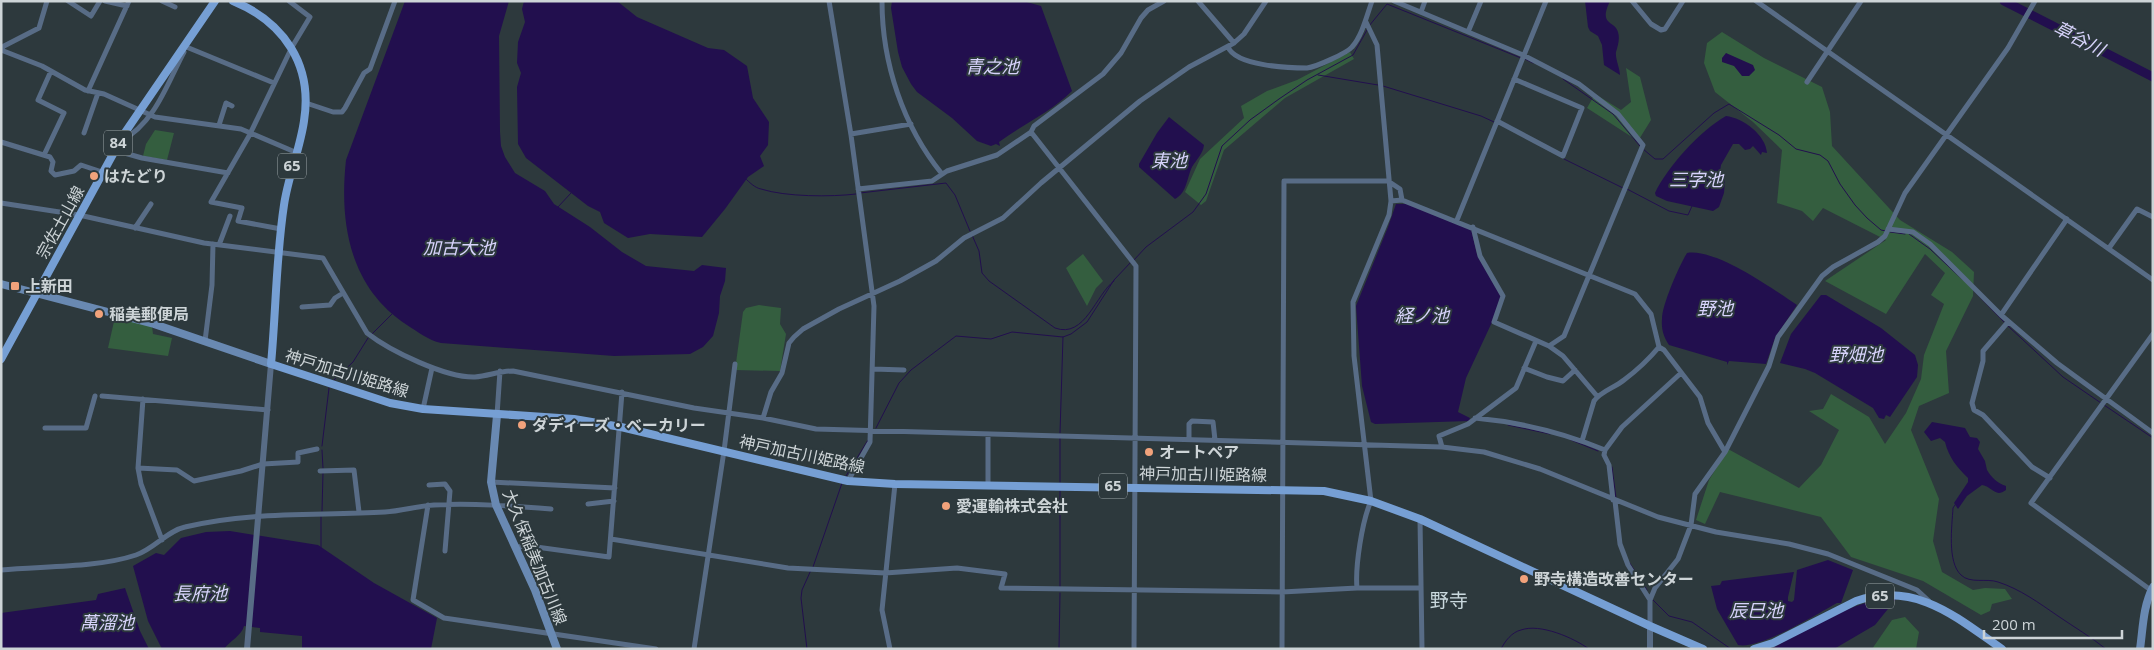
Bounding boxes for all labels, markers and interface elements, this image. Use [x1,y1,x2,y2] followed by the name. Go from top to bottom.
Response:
[2050,15,2111,62] water label: 草谷川
[965,54,1021,78] water label: 青之池
[104,130,132,156] road number: 84
[1151,148,1189,172] water label: 東池
[278,154,306,178] road number: 65
[104,165,168,187] place label: はたどり
[1669,167,1725,191] water label: 三字池
[88,170,100,182] marker: はたどり
[31,182,89,262] street label: 宗佐土山線
[423,235,497,259] water label: 加古大池
[25,275,73,297] place label: 上新田
[9,280,21,292] marker: 上新田
[1697,296,1735,320] water label: 野池
[109,303,189,325] place label: 稲美郵便局
[1395,303,1451,327] water label: 経ノ池
[93,308,105,320] marker: 稲美郵便局
[1829,342,1885,366] water label: 野畑池
[283,344,411,402] street label: 神戸加古川姫路線
[532,414,706,436] place label: ダディーズ・ベーカリー
[516,419,528,431] marker: ダディーズ・ベーカリー
[737,430,867,478] street label: 神戸加古川姫路線
[1159,441,1239,463] place label: オートペア
[1143,446,1155,458] marker: オートペア
[1139,462,1267,486] street label: 神戸加古川姫路線
[1099,474,1127,498] road number: 65
[498,486,572,628] street label: 大久保稲美加古川線
[956,495,1068,517] place label: 愛運輸株式会社
[940,500,952,512] marker: 愛運輸株式会社
[1534,568,1694,590] place label: 野寺構造改善センター
[1518,573,1530,585] marker: 野寺構造改善センター
[173,581,229,605] water label: 長府池
[1866,584,1894,608] road number: 65
[1430,587,1468,613] district label: 野寺
[1729,598,1785,622] water label: 辰巳池
[1984,608,2122,640] scale bar
[80,610,136,634] water label: 萬溜池
[1992,614,2036,634] text: 200 m

